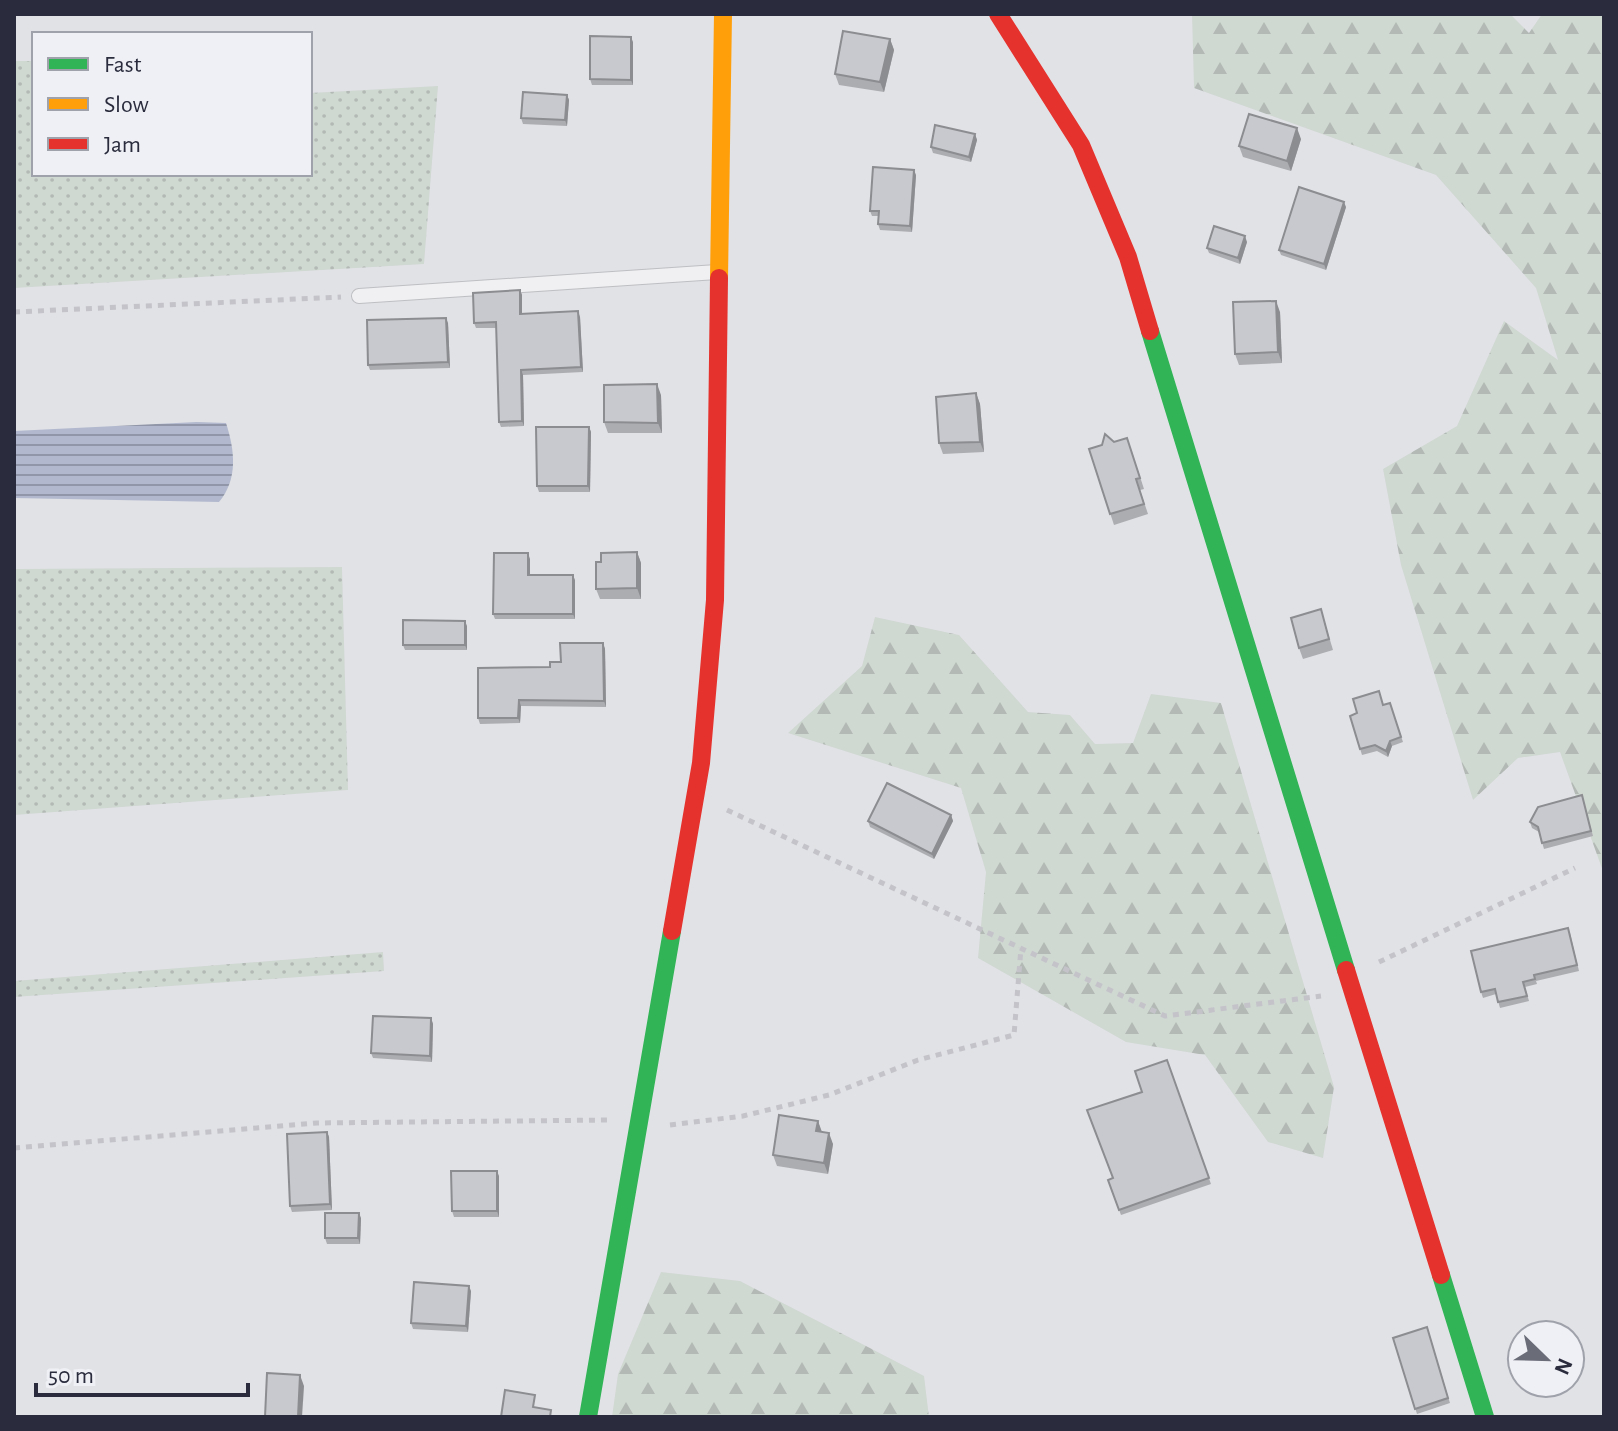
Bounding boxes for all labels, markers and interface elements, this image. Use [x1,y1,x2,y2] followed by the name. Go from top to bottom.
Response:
[32,32,312,176] legend
[104,53,142,77] text: Fast
[104,93,149,117] text: Slow
[104,133,141,157] text: Jam
[1506,1319,1586,1399] north arrow
[36,1347,248,1397] scale bar
[1550,1355,1577,1378] text: N
[48,1364,94,1388] text: 50 m

